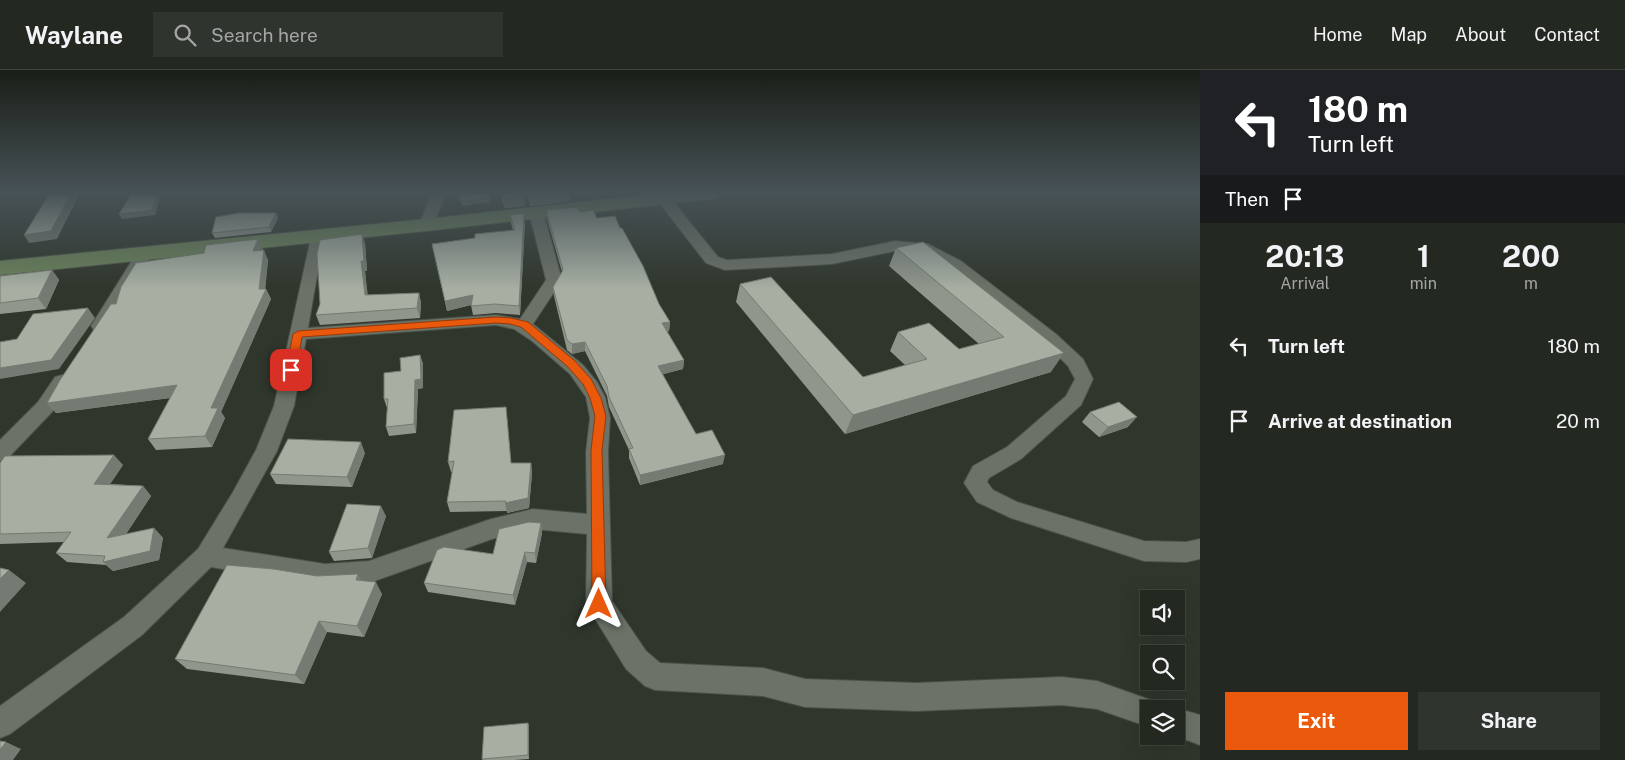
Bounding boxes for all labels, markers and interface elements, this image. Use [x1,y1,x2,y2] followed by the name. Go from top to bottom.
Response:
[153,12,503,57] search box
[25,21,123,49] text: Waylane
[171,21,199,49] icon: search
[211,24,318,46] text: Search here
[1313,24,1363,45] text: Home
[1391,24,1427,45] text: Map
[1455,24,1506,45] text: About
[1534,24,1600,45] text: Contact
[1308,89,1408,130] text: 180 m
[1225,90,1290,155] icon: left
[1308,131,1394,157] text: Turn left
[1279,185,1307,213] icon: arrive
[1225,188,1269,210] text: Then
[1265,238,1345,274] text: 20:13
[1417,238,1430,274] text: 1
[1502,238,1560,274] text: 200
[1280,274,1330,293] text: Arrival
[1410,274,1437,293] text: min
[1524,274,1538,293] text: m
[1225,332,1253,360] icon: left
[1268,335,1345,357] text: Turn left
[1547,335,1600,357] text: 180 m
[270,349,312,391] pin
[277,356,305,384] icon: arrive
[1225,407,1253,435] icon: arrive
[1268,410,1452,432] text: Arrive at destination
[1556,410,1600,432] text: 20 m
[572,577,624,629] position arrow
[1140,590,1185,745] map controls
[1140,590,1185,635] button: sound
[1140,645,1185,690] button: search
[1225,692,1408,750] button: Exit
[1418,692,1600,750] button: Share
[1140,700,1185,745] button: layers

